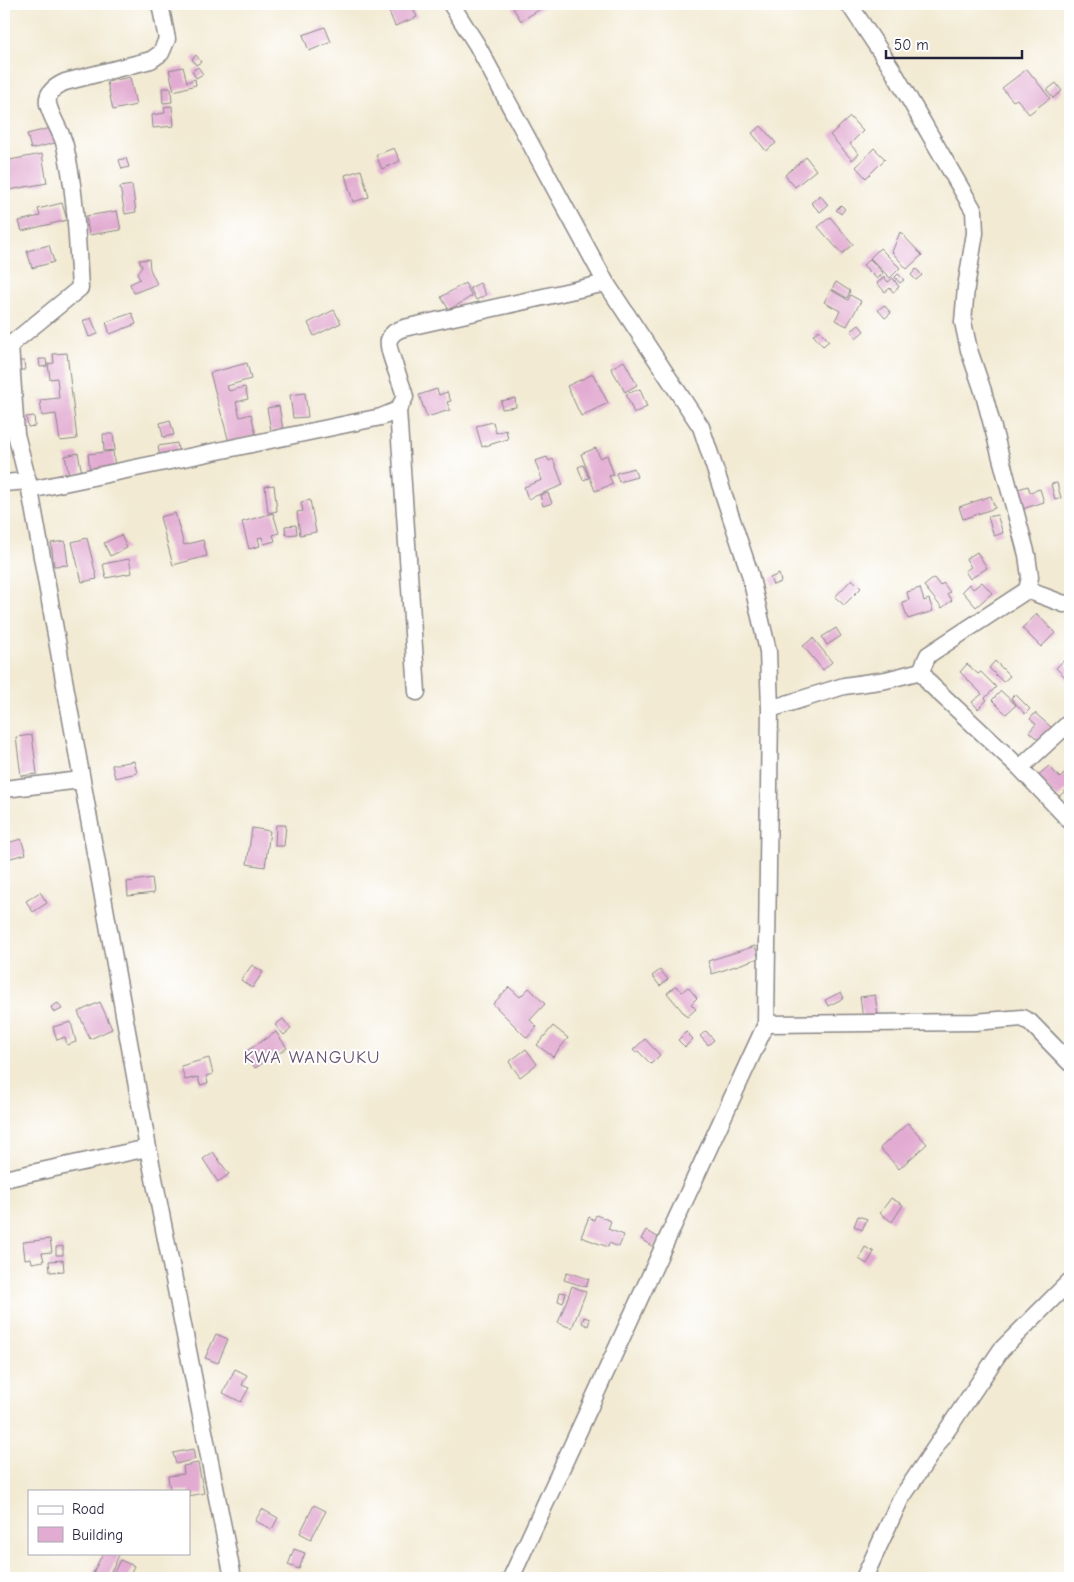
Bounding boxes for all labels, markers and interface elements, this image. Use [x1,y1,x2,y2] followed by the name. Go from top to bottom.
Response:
[886,28,1023,60] scale bar
[894,36,929,54] text: 50 m
[243,1047,381,1068] district label: KWA WANGUKU
[28,1490,190,1554] legend
[72,1500,104,1518] text: Road
[72,1526,123,1544] text: Building

